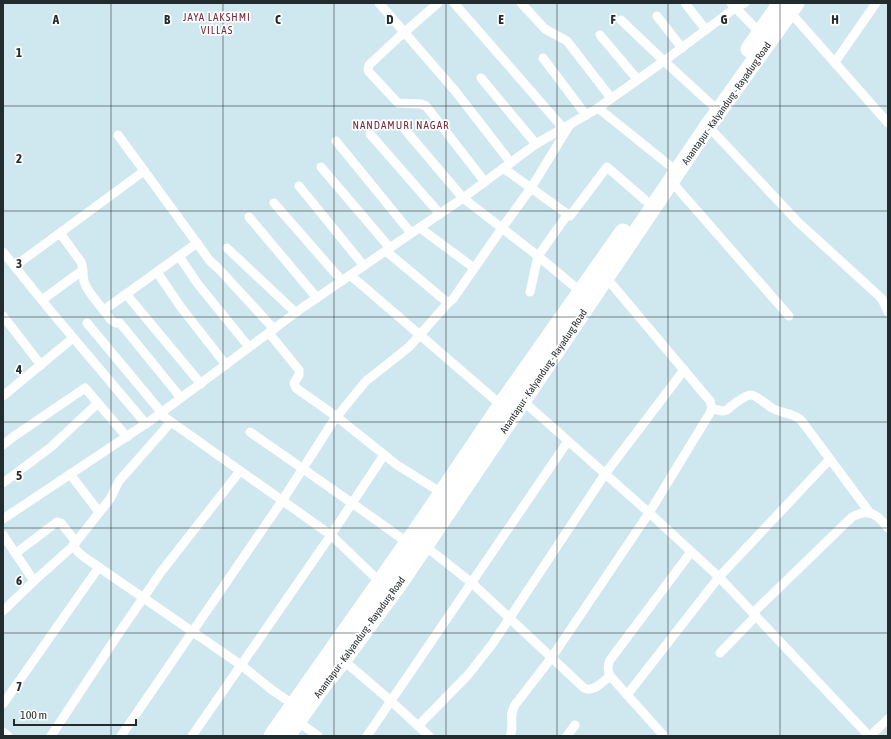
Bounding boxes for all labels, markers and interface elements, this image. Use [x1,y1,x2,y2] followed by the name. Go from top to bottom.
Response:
[183,11,251,36] district label: JAYA LAKSHMI VILLAS
[52,12,60,27] text: A
[164,12,171,27] text: B
[275,12,281,27] text: C
[386,12,394,27] text: D
[498,12,504,27] text: E
[610,12,616,27] text: F
[721,12,728,27] text: G
[831,12,839,27] text: H
[680,40,773,167] street label: Anantapur - Kalyandurg - Rayadurg Road
[16,45,22,60] text: 1
[352,119,450,131] district label: NANDAMURI NAGAR
[16,151,22,166] text: 2
[16,256,22,271] text: 3
[498,307,589,435] street label: Anantapur - Kalyandurg - Rayadurg Road
[15,362,22,377] text: 4
[16,468,22,483] text: 5
[16,573,22,588] text: 6
[312,574,407,700] street label: Anantapur - Kalyandurg - Rayadurg Road
[16,679,22,694] text: 7
[14,701,136,727] scale bar
[20,708,47,722] text: 100 m

